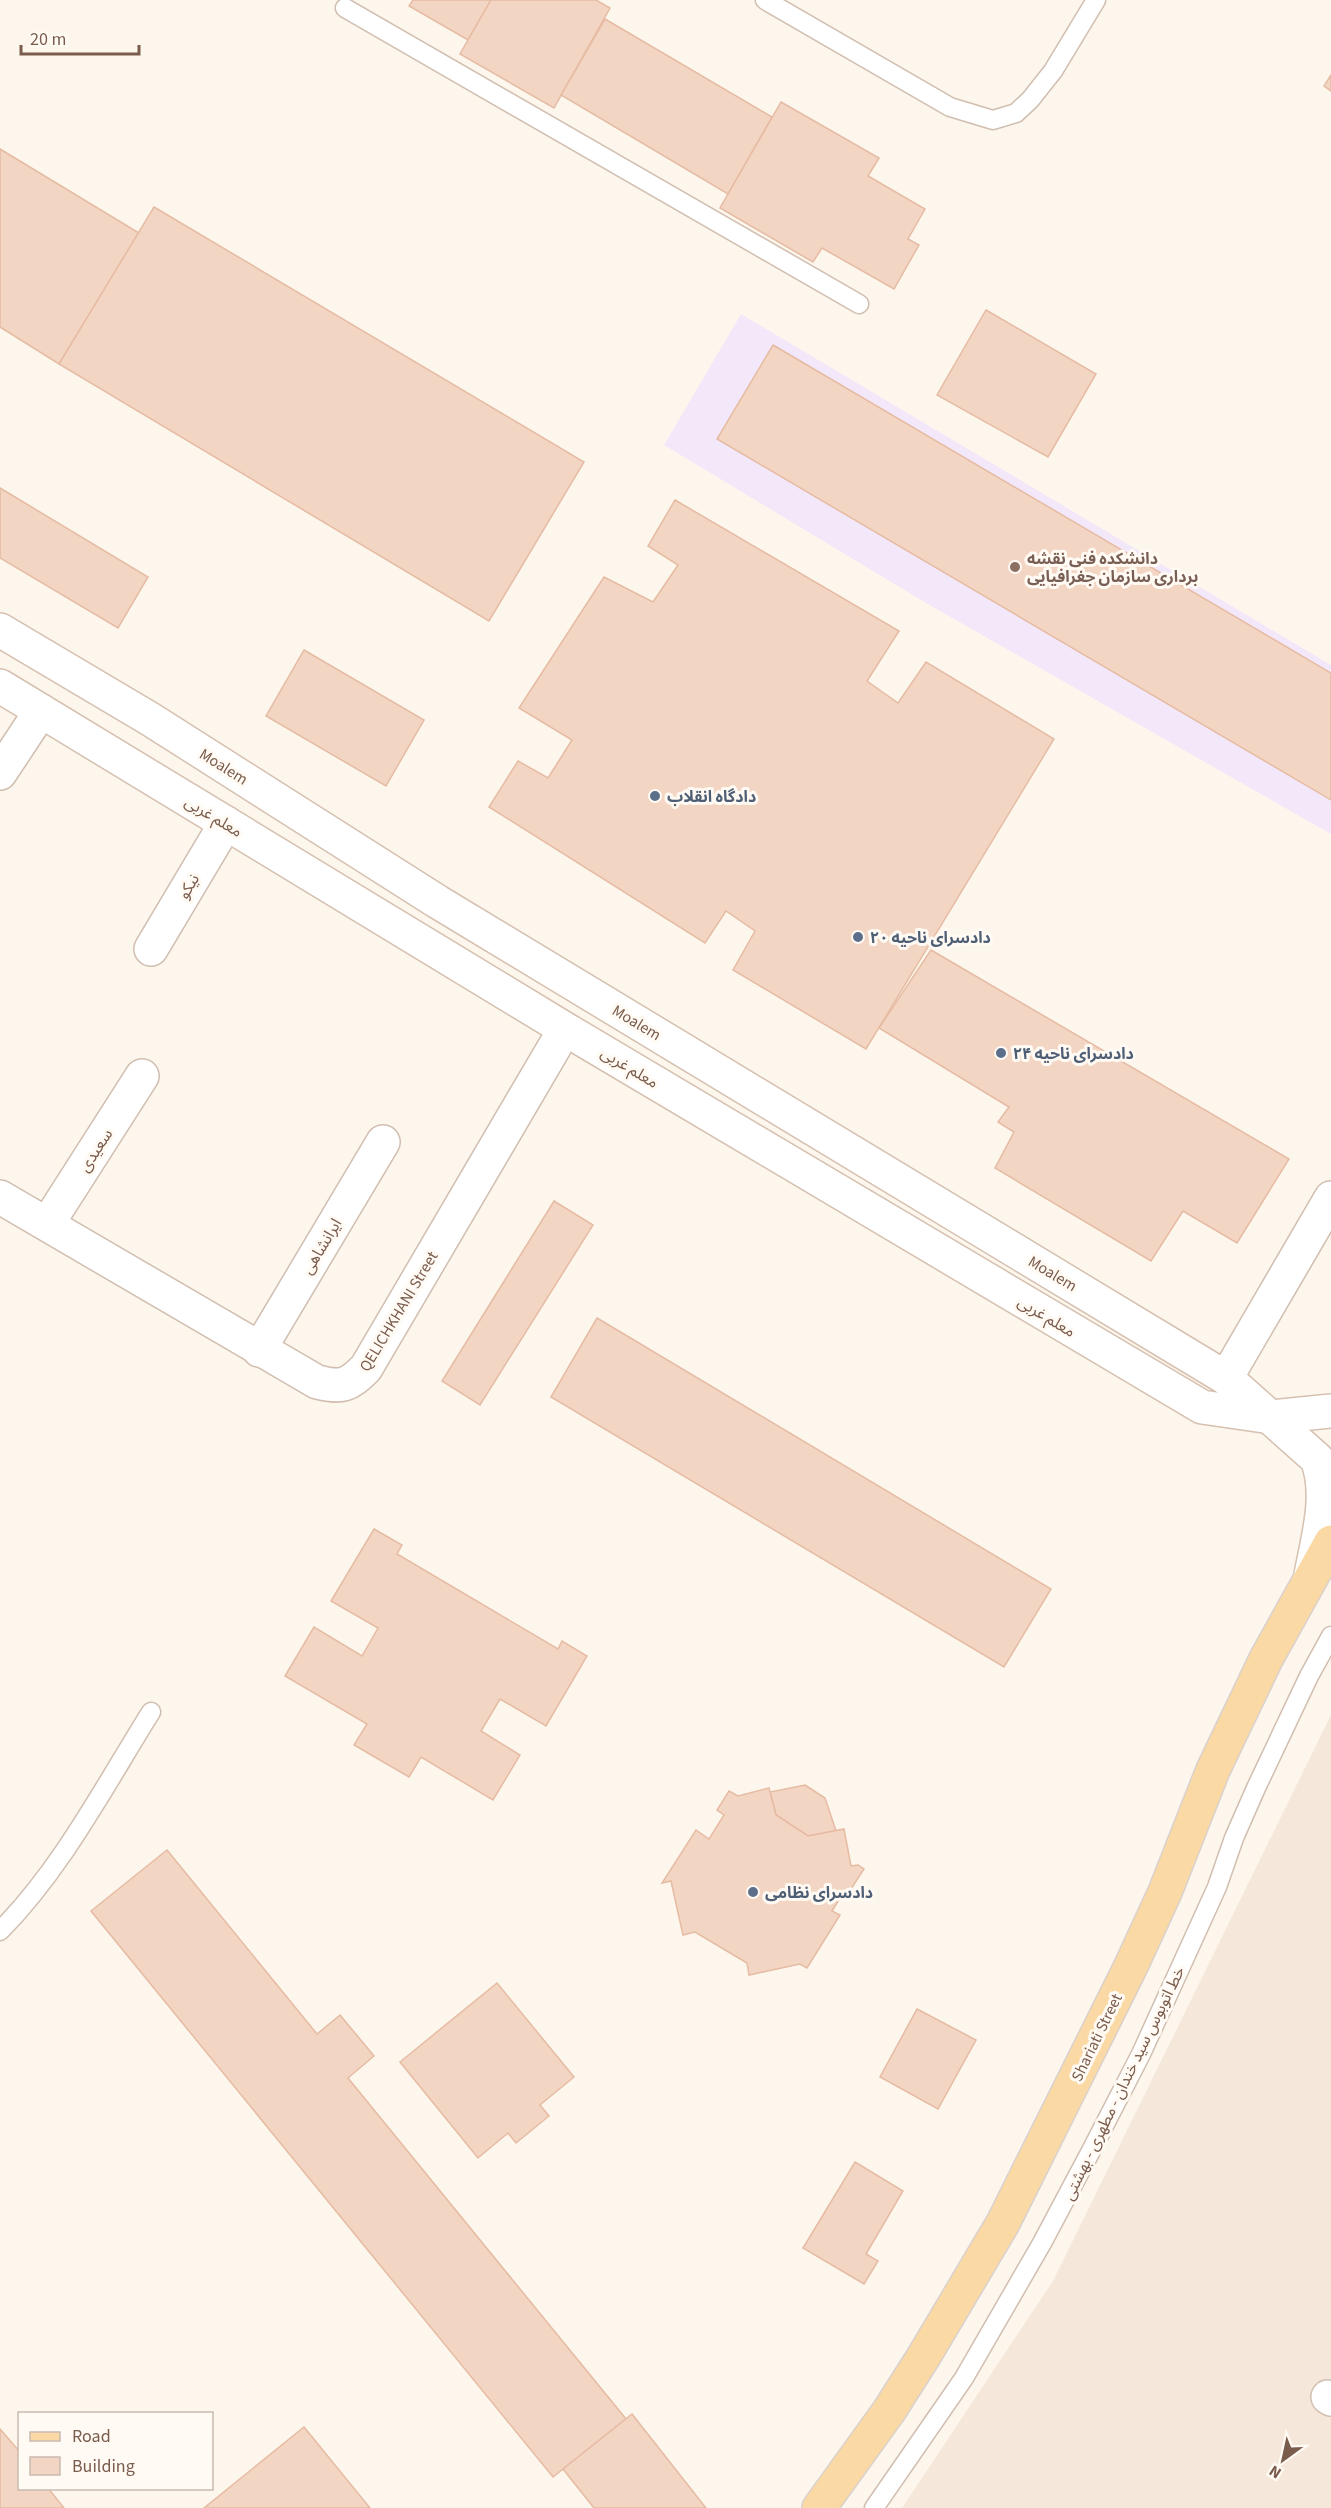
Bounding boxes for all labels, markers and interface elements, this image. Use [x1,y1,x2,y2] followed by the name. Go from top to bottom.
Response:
[21,18,140,56] scale bar
[30,27,66,52] text: 20 m
[1027,548,1198,588] place label: دانشکده فنی نقشه برداری سازمان جغرافیایی
[1008,560,1022,574] marker: دانشکده فنی نقشه برداری سازمان جغرافیایی
[195,743,252,790] street label: Moalem
[667,786,756,808] place label: دادگاه انقلاب
[648,789,662,803] marker: دادگاه انقلاب
[180,791,246,844] street label: معلم غربی
[173,870,205,903] street label: نیکو
[870,927,991,949] place label: دادسرای ناحیه ۲۰
[851,930,865,944] marker: دادسرای ناحیه ۲۰
[608,1000,665,1046] street label: Moalem
[596,1042,662,1095] street label: معلم غربی
[1013,1043,1134,1065] place label: دادسرای ناحیه ۲۴
[994,1046,1008,1060] marker: دادسرای ناحیه ۲۴
[74,1125,118,1176] street label: سعیدی
[296,1214,347,1279] street label: ایرانشاهی
[354,1247,444,1376] street label: QELICHKHANI Street
[1024,1251,1081,1297] street label: Moalem
[1013,1291,1079,1344] street label: معلم غربی
[765,1882,873,1904] place label: دادسرای نظامی
[746,1885,760,1899] marker: دادسرای نظامی
[1058,1963,1190,2204] street label: خط اتوبوس سید خندان - مطهری - بهشتی
[1066,1989,1128,2085] street label: Shariati Street
[18,2412,213,2490] legend
[72,2424,111,2449] text: Road
[1253,2430,1313,2490] north arrow
[72,2454,135,2479] text: Building
[1265,2460,1286,2484] text: N

